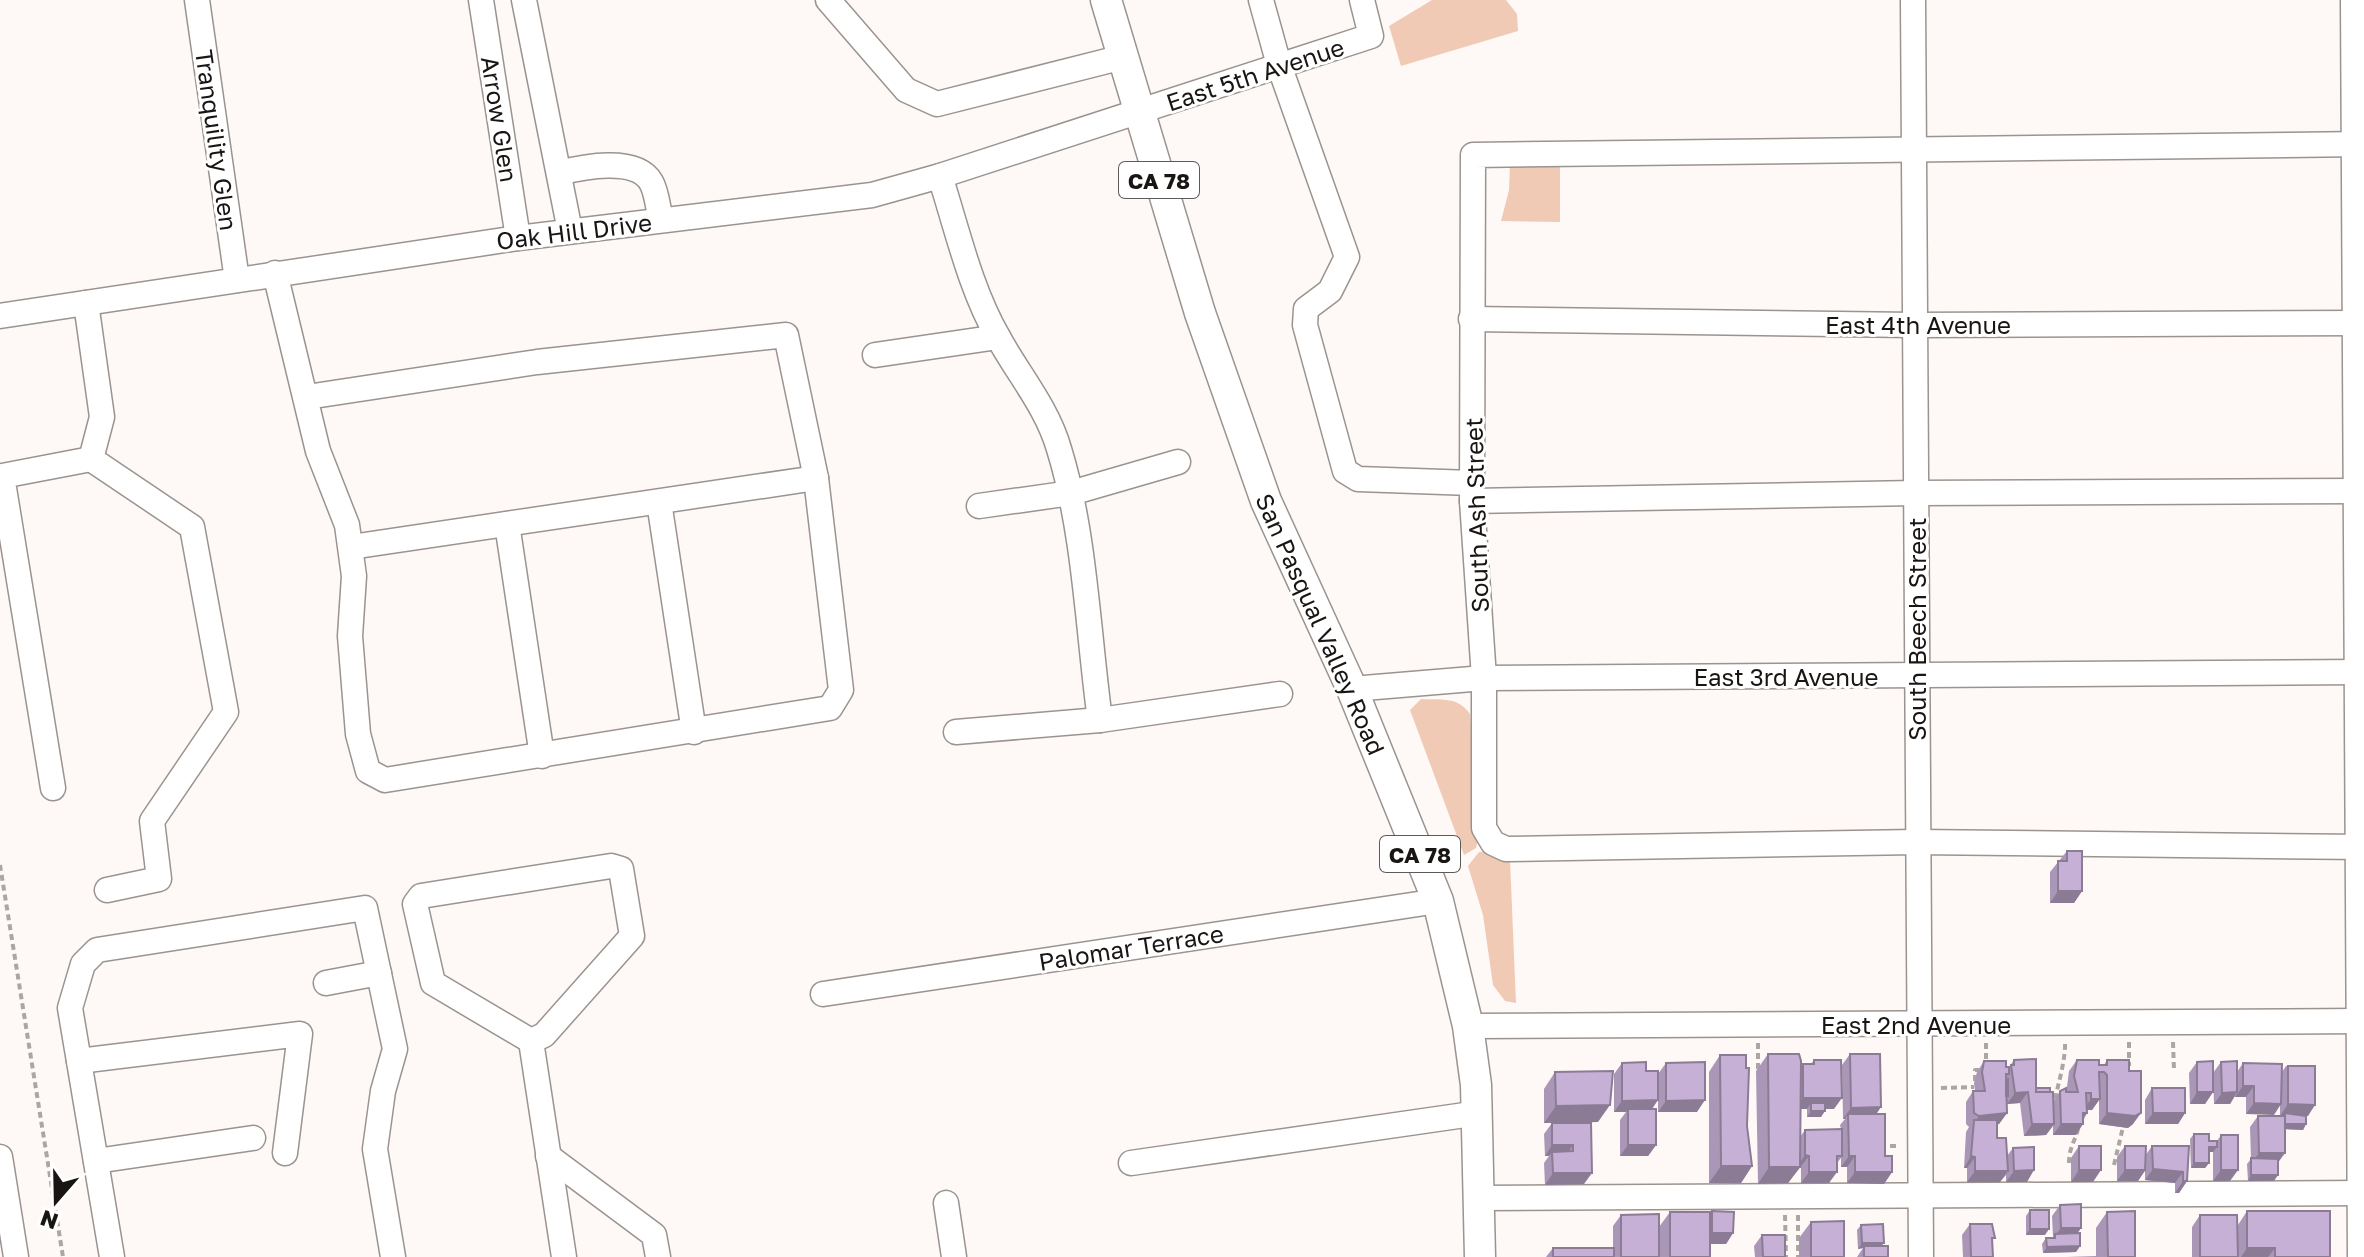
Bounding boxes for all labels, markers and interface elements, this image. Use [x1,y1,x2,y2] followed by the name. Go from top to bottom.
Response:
[1162,32,1348,116] street label: East 5th Avenue
[190,48,244,232] street label: Tranquility Glen
[476,54,524,184] street label: Arrow Glen
[1119,162,1199,198] road number: CA 78
[495,207,653,255] street label: Oak Hill Drive
[1825,310,2011,339] street label: East 4th Avenue
[1458,417,1494,613] street label: South Ash Street
[1250,489,1392,759] street label: San Pasqual Valley Road
[1902,517,1931,741] street label: South Beech Street
[1694,662,1878,691] street label: East 3rd Avenue
[1380,836,1460,872] road number: CA 78
[1037,918,1225,976] street label: Palomar Terrace
[1821,1010,2011,1039] street label: East 2nd Avenue
[16,1161,96,1241] north arrow
[37,1205,61,1236] text: N

